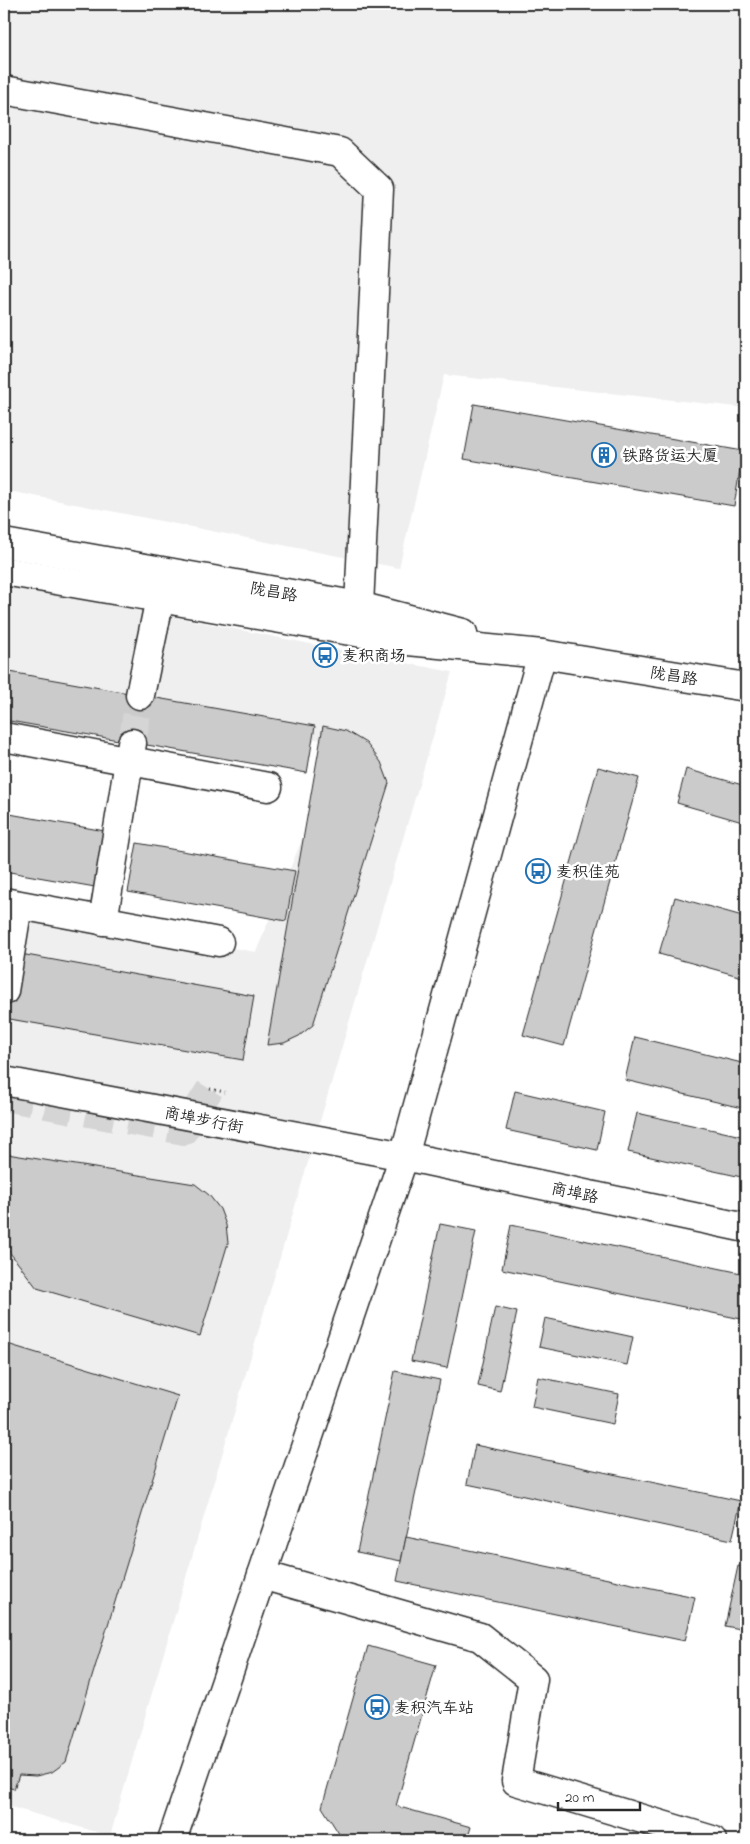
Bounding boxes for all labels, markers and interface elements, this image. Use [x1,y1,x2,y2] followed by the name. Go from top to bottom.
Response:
[591,442,617,468] building icon: 铁路货运大厦
[622,445,718,469] place label: 铁路货运大厦
[248,577,299,609] street label: 陇昌路
[312,642,338,668] bus stop icon: 麦积商场
[342,645,406,669] place label: 麦积商场
[648,661,699,693] street label: 陇昌路
[525,858,551,884] bus stop icon: 麦积佳苑
[556,861,620,885] place label: 麦积佳苑
[162,1102,245,1140] street label: 商埠步行街
[549,1177,601,1211] street label: 商埠路
[364,1694,390,1720] bus stop icon: 麦积汽车站
[394,1697,474,1721] place label: 麦积汽车站
[558,1779,640,1811] scale bar
[565,1787,595,1809] text: 20 m

